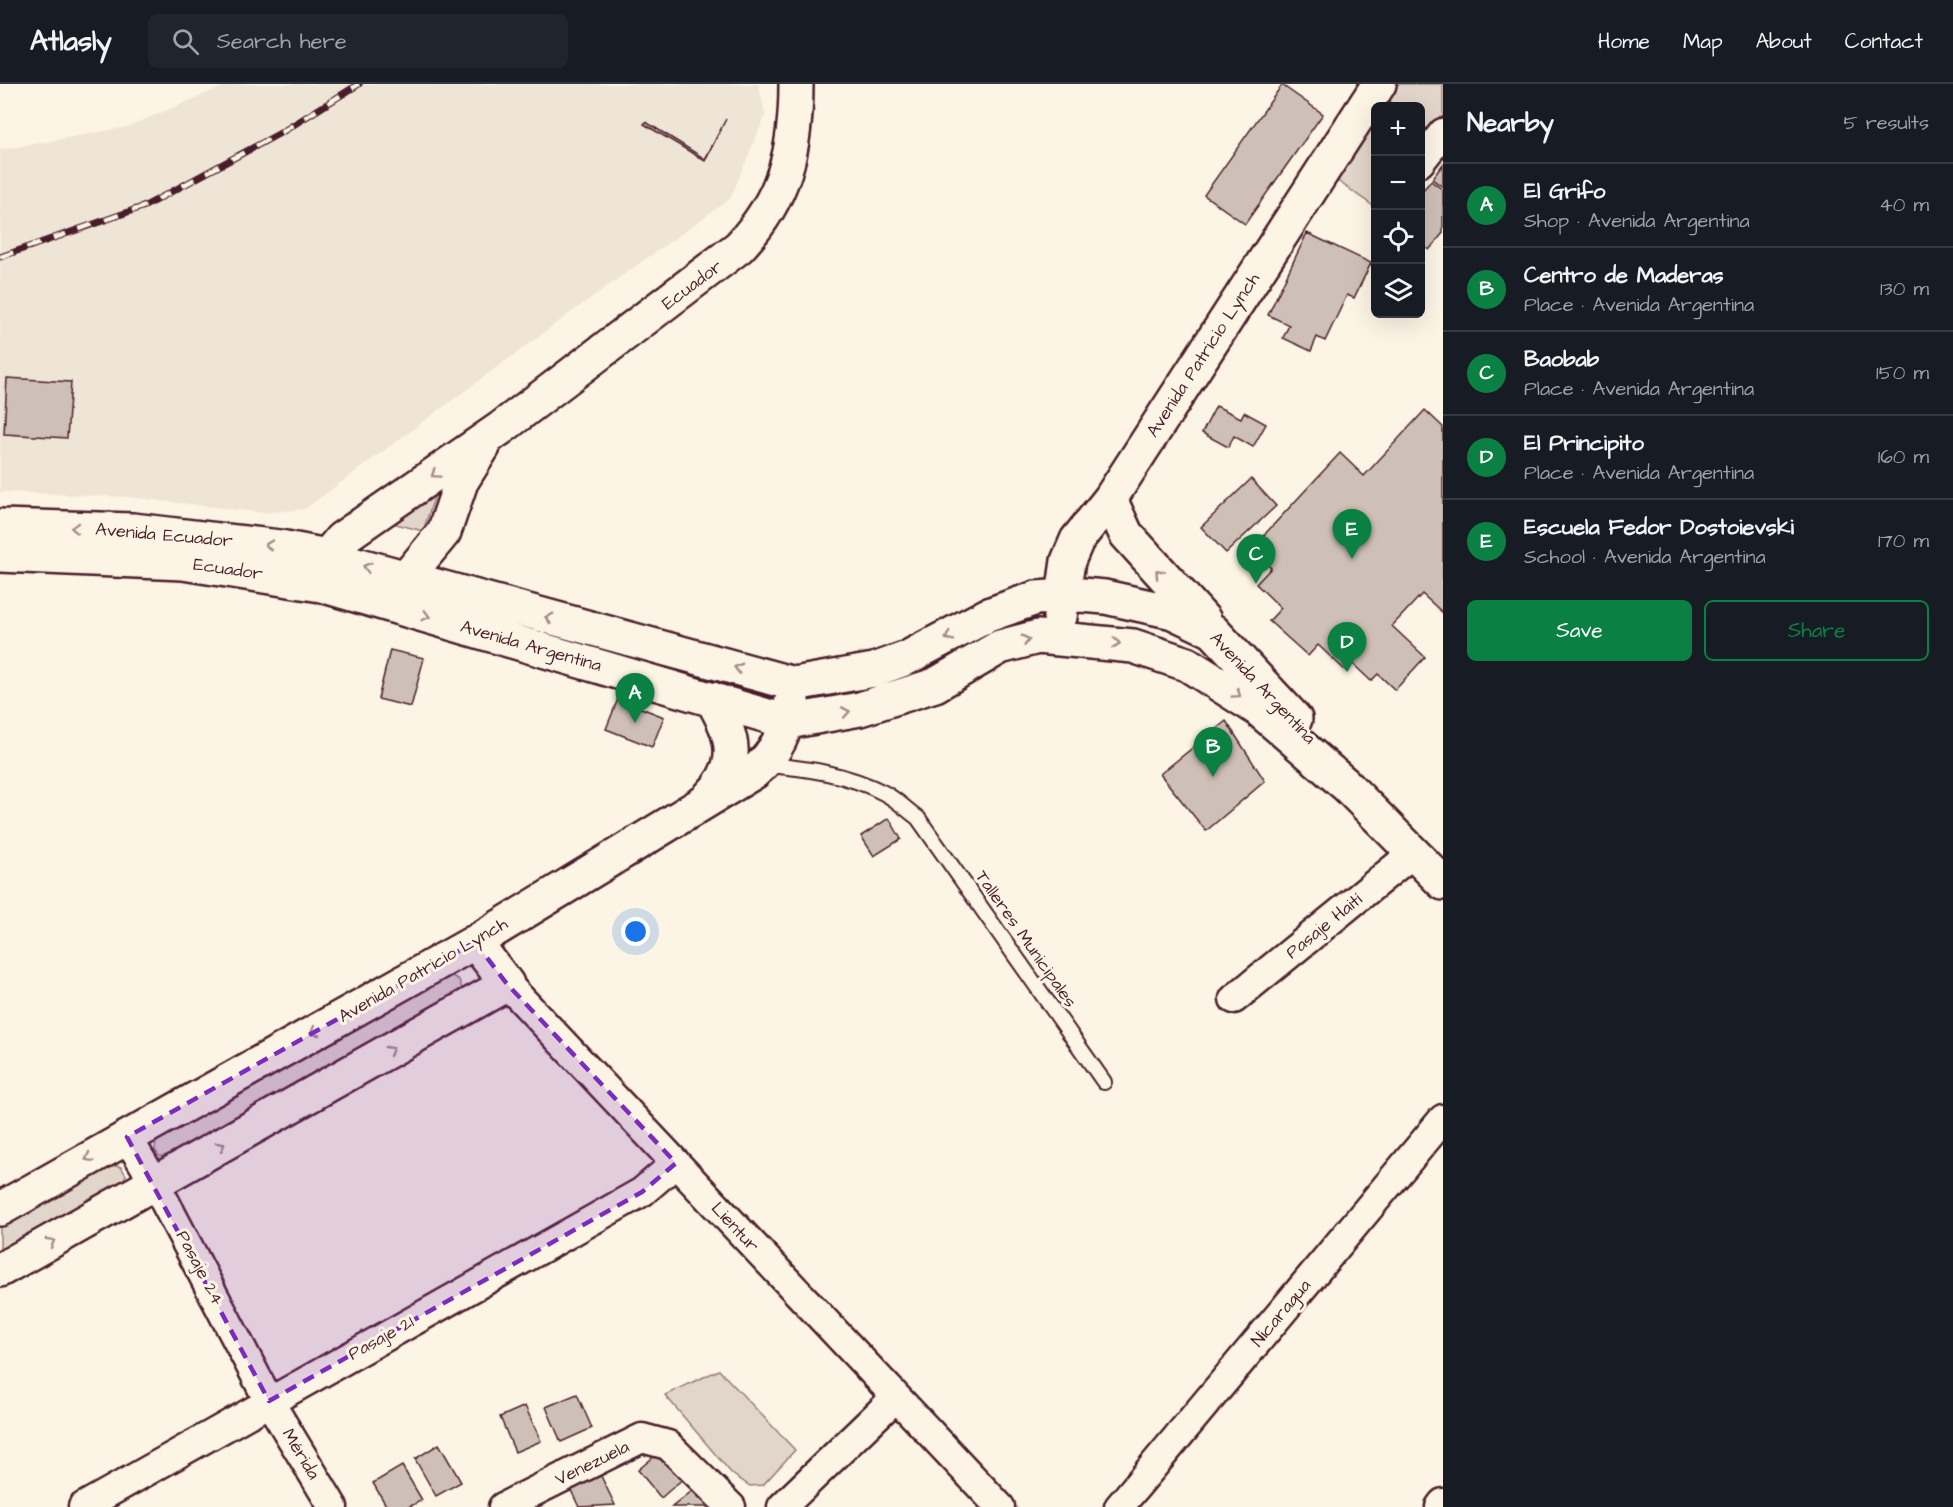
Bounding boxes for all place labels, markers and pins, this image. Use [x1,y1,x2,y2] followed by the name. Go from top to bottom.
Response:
[1332,510,1372,559] pin: E
[1236,534,1276,584] pin: C
[1328,622,1366,672] pin: D
[616,674,654,723] pin: A
[1194,728,1232,777] pin: B

